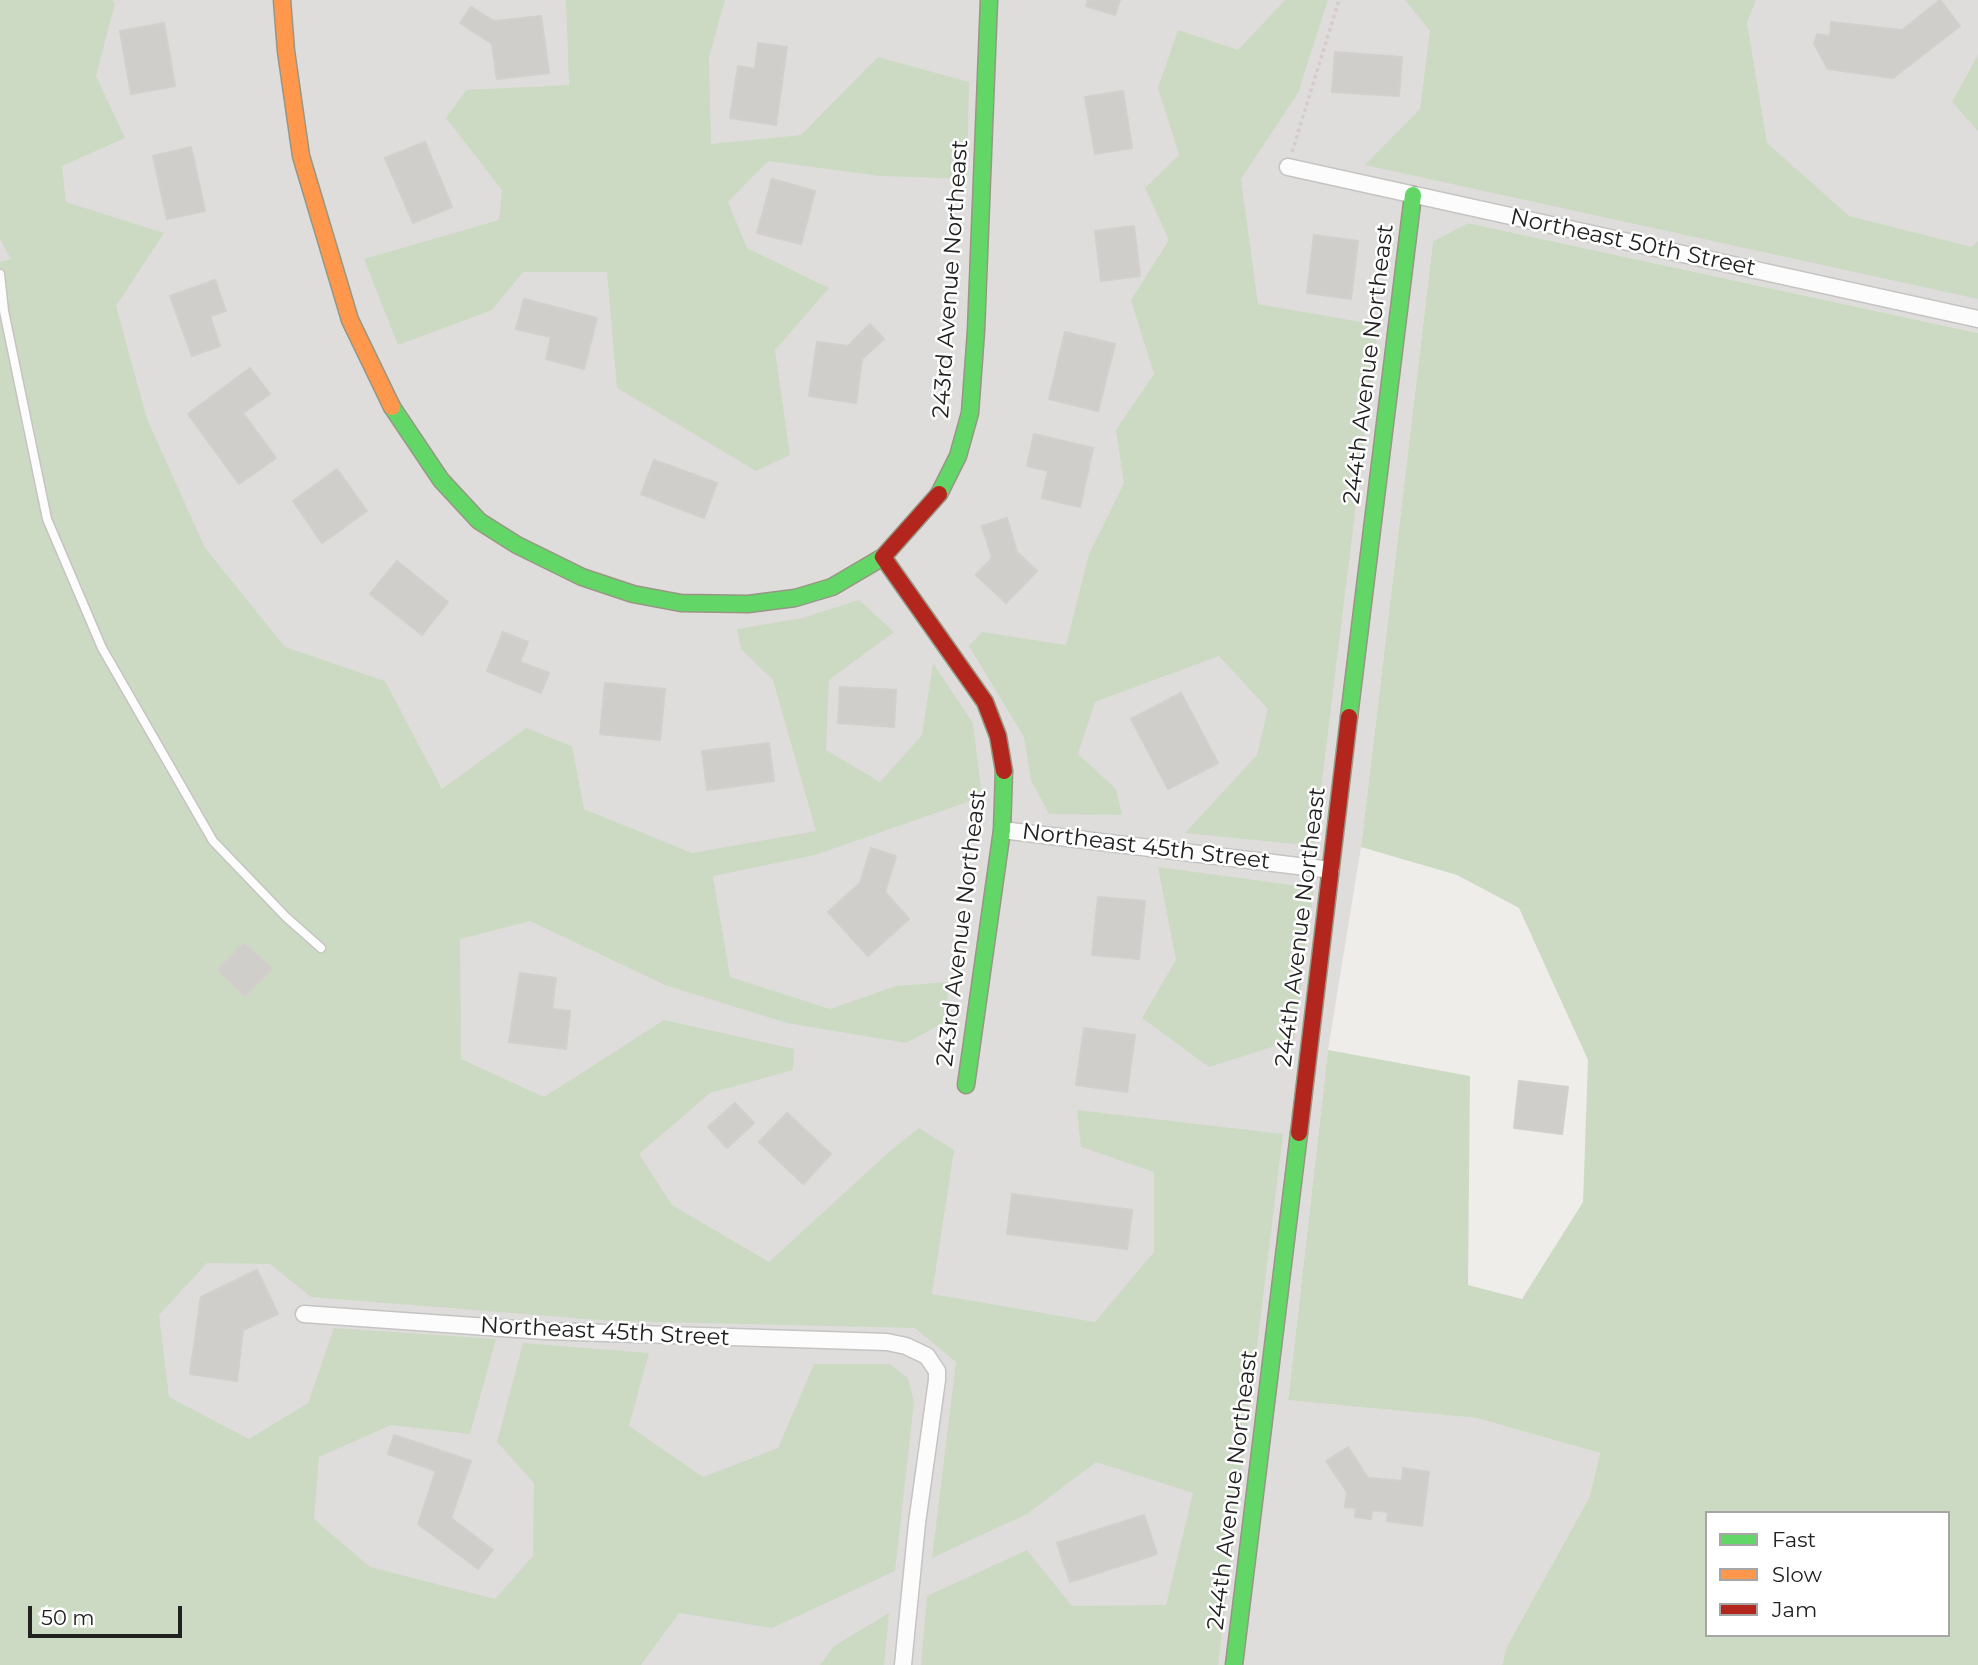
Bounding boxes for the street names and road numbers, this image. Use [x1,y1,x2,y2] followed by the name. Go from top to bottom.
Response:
[928,139,974,419] street label: 243rd Avenue Northeast
[1508,203,1758,283] street label: Northeast 50th Street
[1338,222,1400,506] street label: 244th Avenue Northeast
[1270,785,1332,1069] street label: 244th Avenue Northeast
[931,788,993,1068] street label: 243rd Avenue Northeast
[1020,818,1272,876] street label: Northeast 45th Street
[480,1312,730,1352] street label: Northeast 45th Street
[1202,1348,1264,1632] street label: 244th Avenue Northeast

